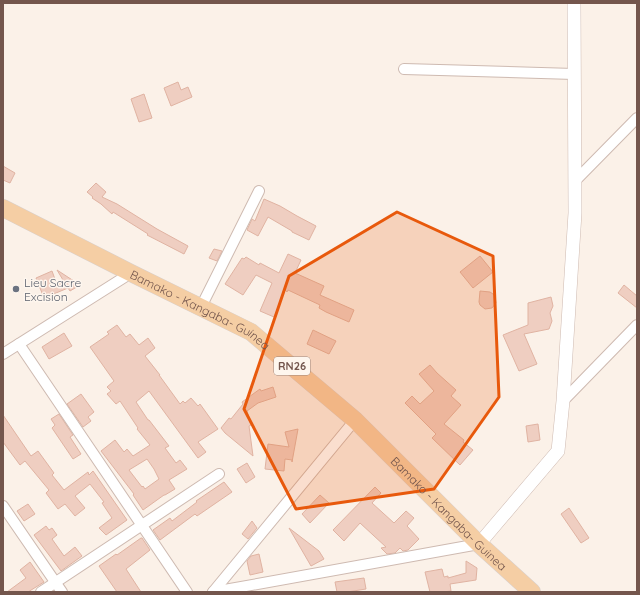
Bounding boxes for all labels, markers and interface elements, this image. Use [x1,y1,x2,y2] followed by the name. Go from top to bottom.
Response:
[128,266,273,353] street label: Bamako - Kangaba- Guinea
[24,275,81,304] place label: Lieu Sacre Excision
[11,284,21,294] marker: Lieu Sacre Excision
[274,357,310,375] road number: RN26
[388,453,510,573] street label: Bamako - Kangaba- Guinea

